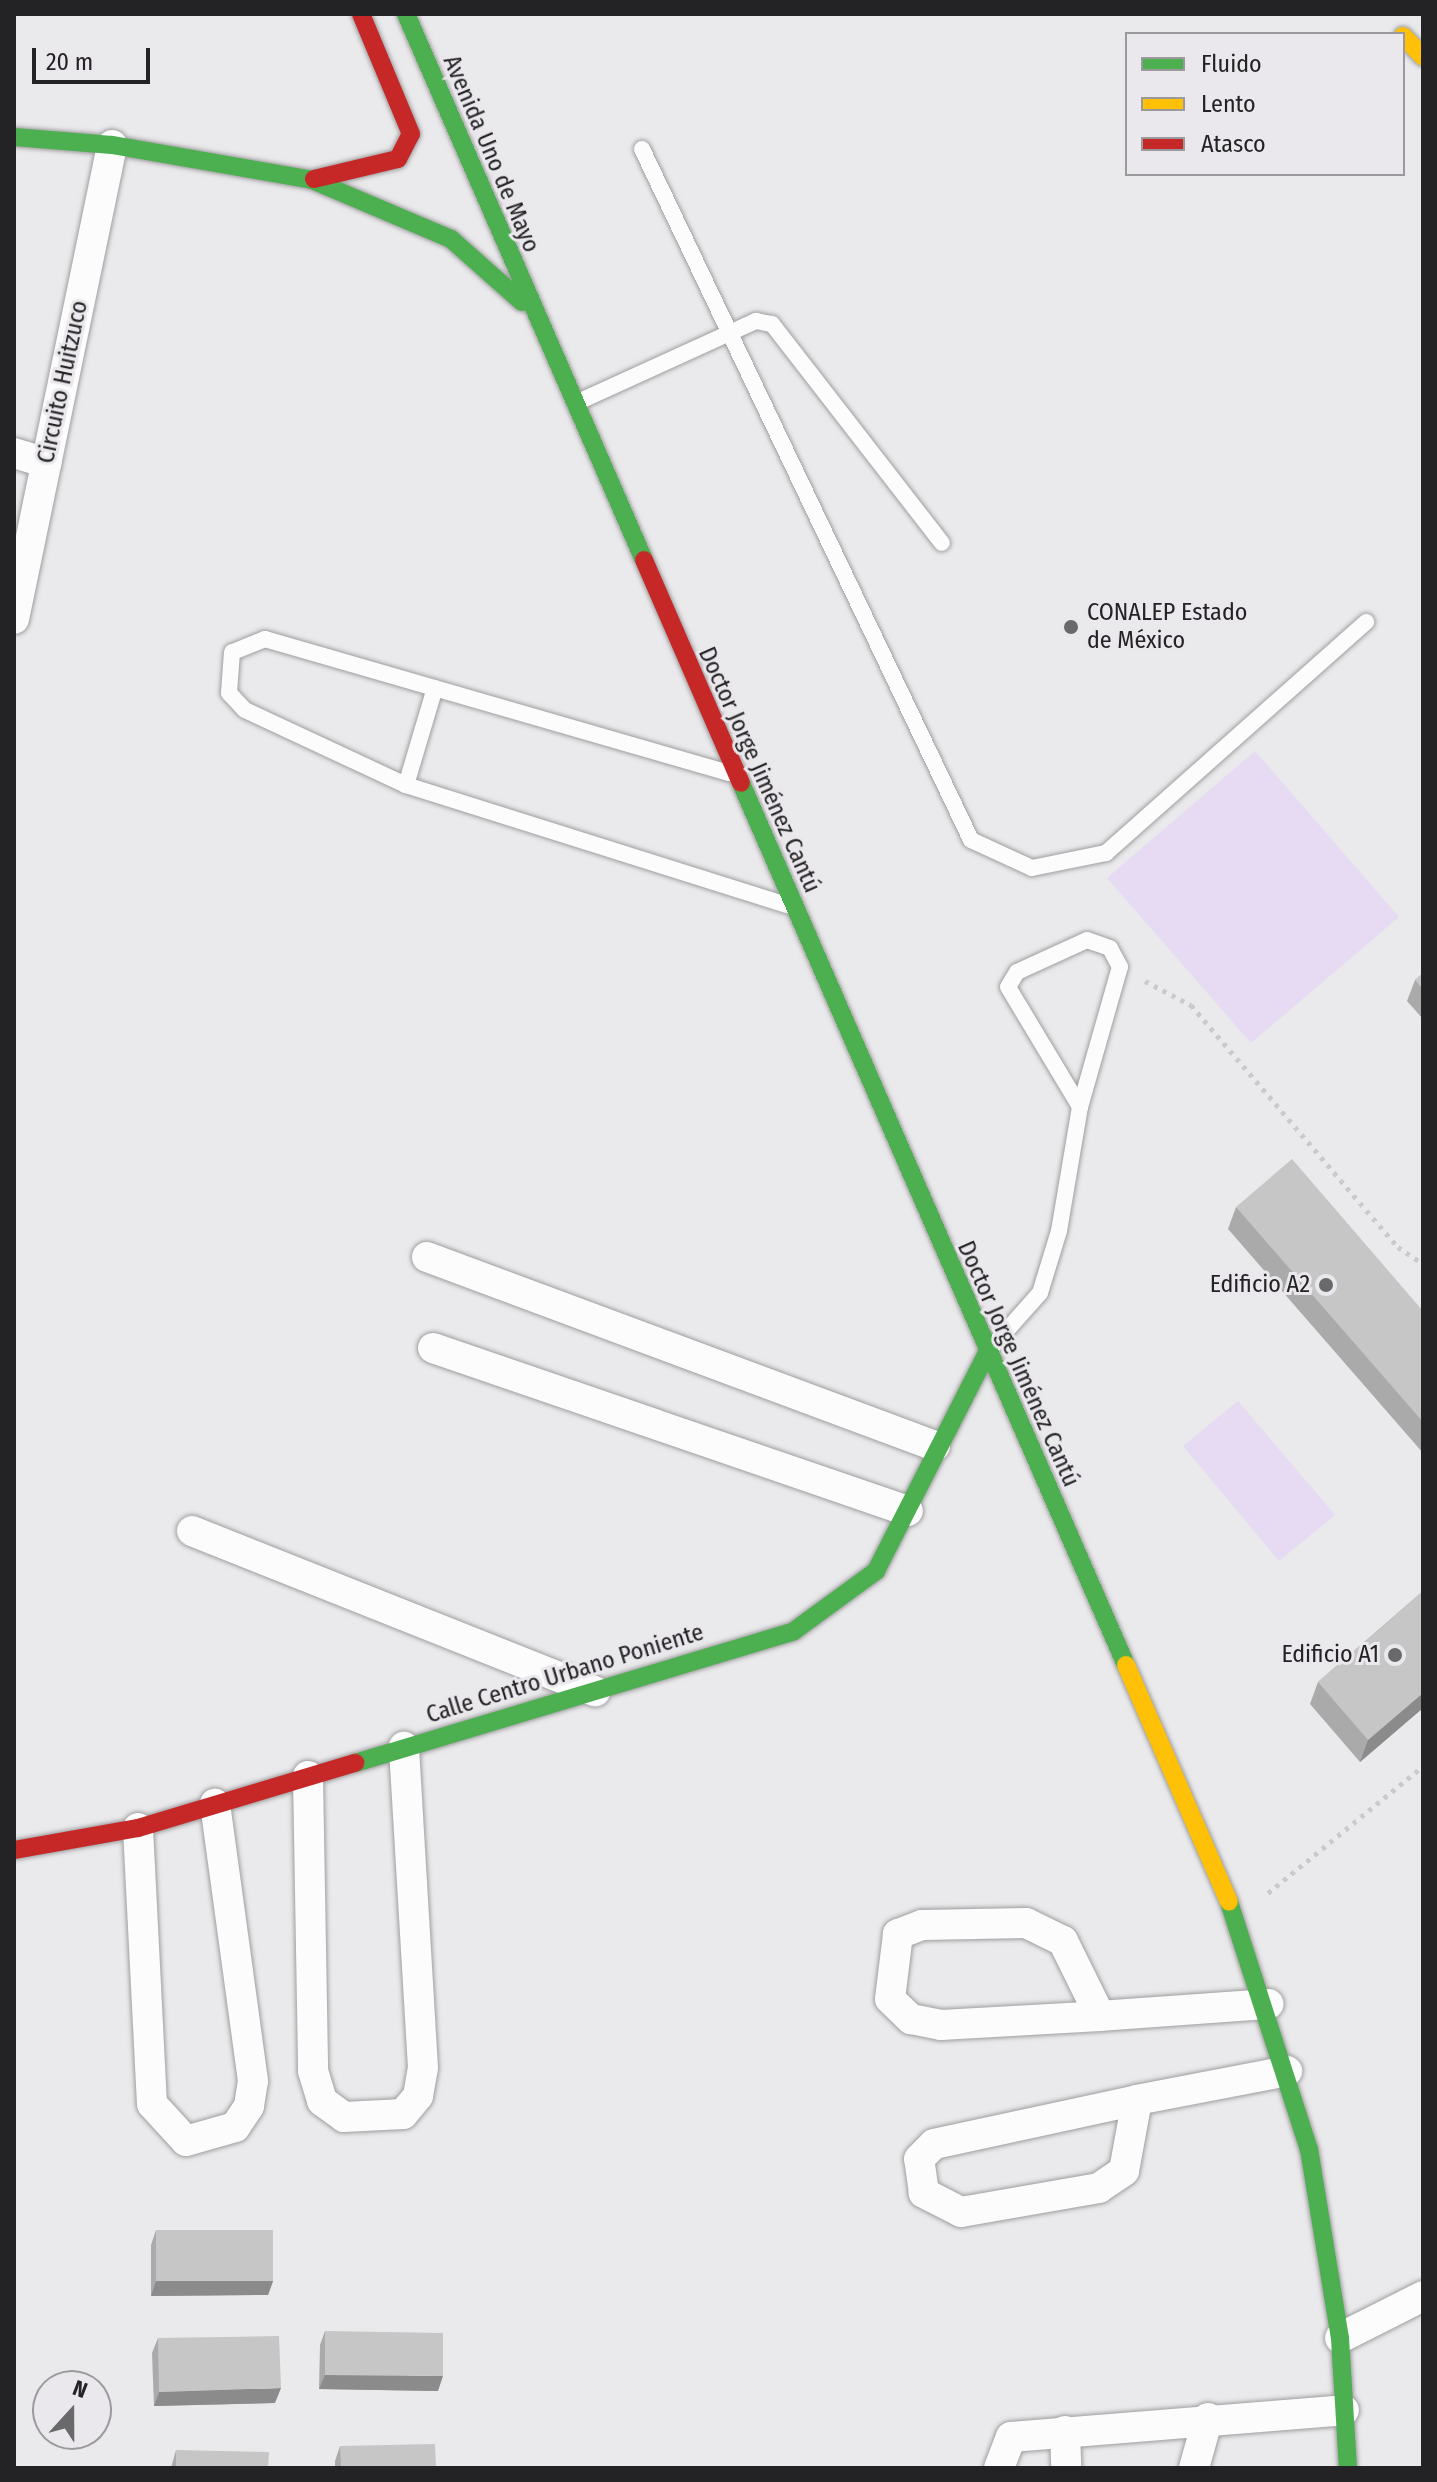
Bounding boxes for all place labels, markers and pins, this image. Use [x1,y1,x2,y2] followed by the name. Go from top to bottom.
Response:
[1087,599,1247,655] place label: CONALEP Estado de México
[1062,618,1080,636] marker: CONALEP Estado de México
[1210,1271,1310,1299] place label: Edificio A2
[1317,1276,1335,1294] marker: Edificio A2
[1281,1641,1379,1669] place label: Edificio A1
[1386,1646,1404,1664] marker: Edificio A1

